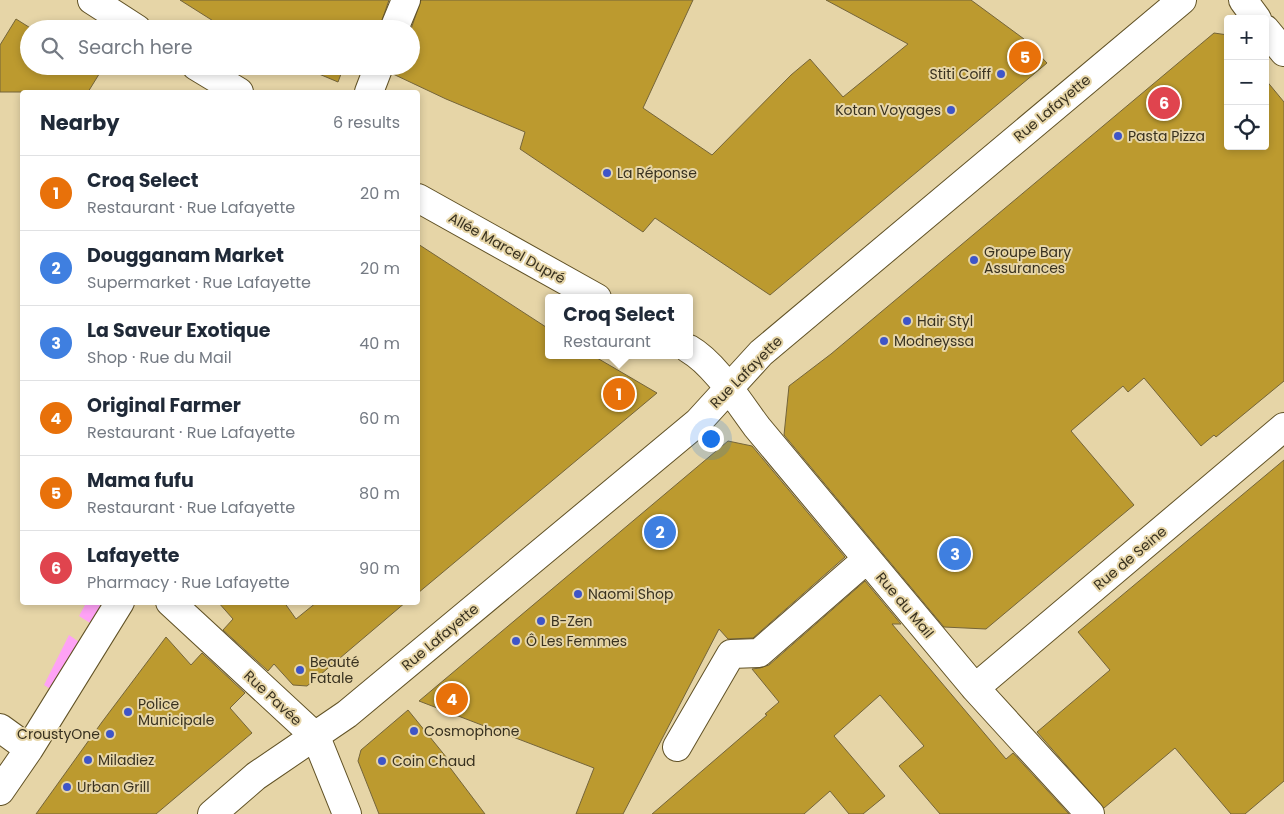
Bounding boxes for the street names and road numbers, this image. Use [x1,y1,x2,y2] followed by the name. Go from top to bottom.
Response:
[1009,70,1095,146] street label: Rue Lafayette
[445,208,569,289] street label: Allée Marcel Dupré
[705,331,787,413] street label: Rue Lafayette
[1089,521,1171,595] street label: Rue de Seine
[871,568,939,642] street label: Rue du Mail
[397,599,483,675] street label: Rue Lafayette
[240,666,307,730] street label: Rue Pavée

